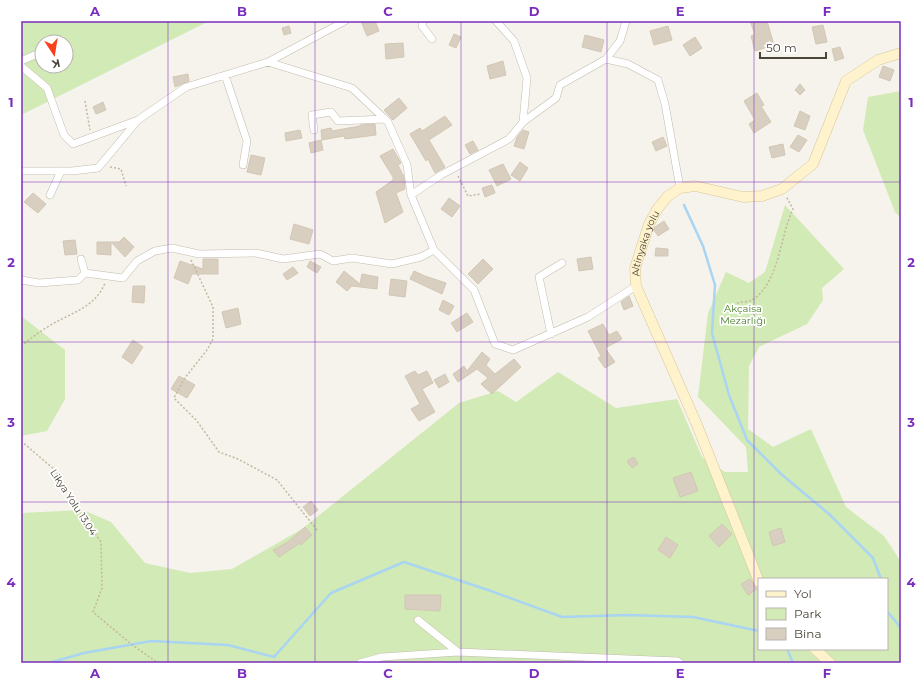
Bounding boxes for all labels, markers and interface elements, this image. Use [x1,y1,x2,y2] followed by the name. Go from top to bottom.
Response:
[89,3,101,19] text: A
[237,3,247,19] text: B
[383,3,393,19] text: C
[529,3,540,19] text: D
[676,3,685,19] text: E
[823,3,831,19] text: F
[34,34,74,74] north arrow
[760,34,826,60] scale bar
[766,40,797,55] text: 50 m
[50,56,62,72] text: K
[8,94,14,110] text: 1
[908,94,914,110] text: 1
[629,208,662,277] street label: Altinyaka yolu
[7,254,15,270] text: 2
[907,254,915,270] text: 2
[720,302,766,327] park label: Akçaisa Mezarlığı
[6,414,15,430] text: 3
[906,414,915,430] text: 3
[47,467,100,538] street label: Likya Yolu 13.04
[7,574,16,590] text: 4
[907,574,916,590] text: 4
[758,578,888,650] legend
[794,586,812,601] text: Yol
[794,606,822,621] text: Park
[794,626,821,641] text: Bina
[89,665,101,681] text: A
[237,665,247,681] text: B
[383,665,393,681] text: C
[529,665,540,681] text: D
[676,665,685,681] text: E
[823,665,831,681] text: F

